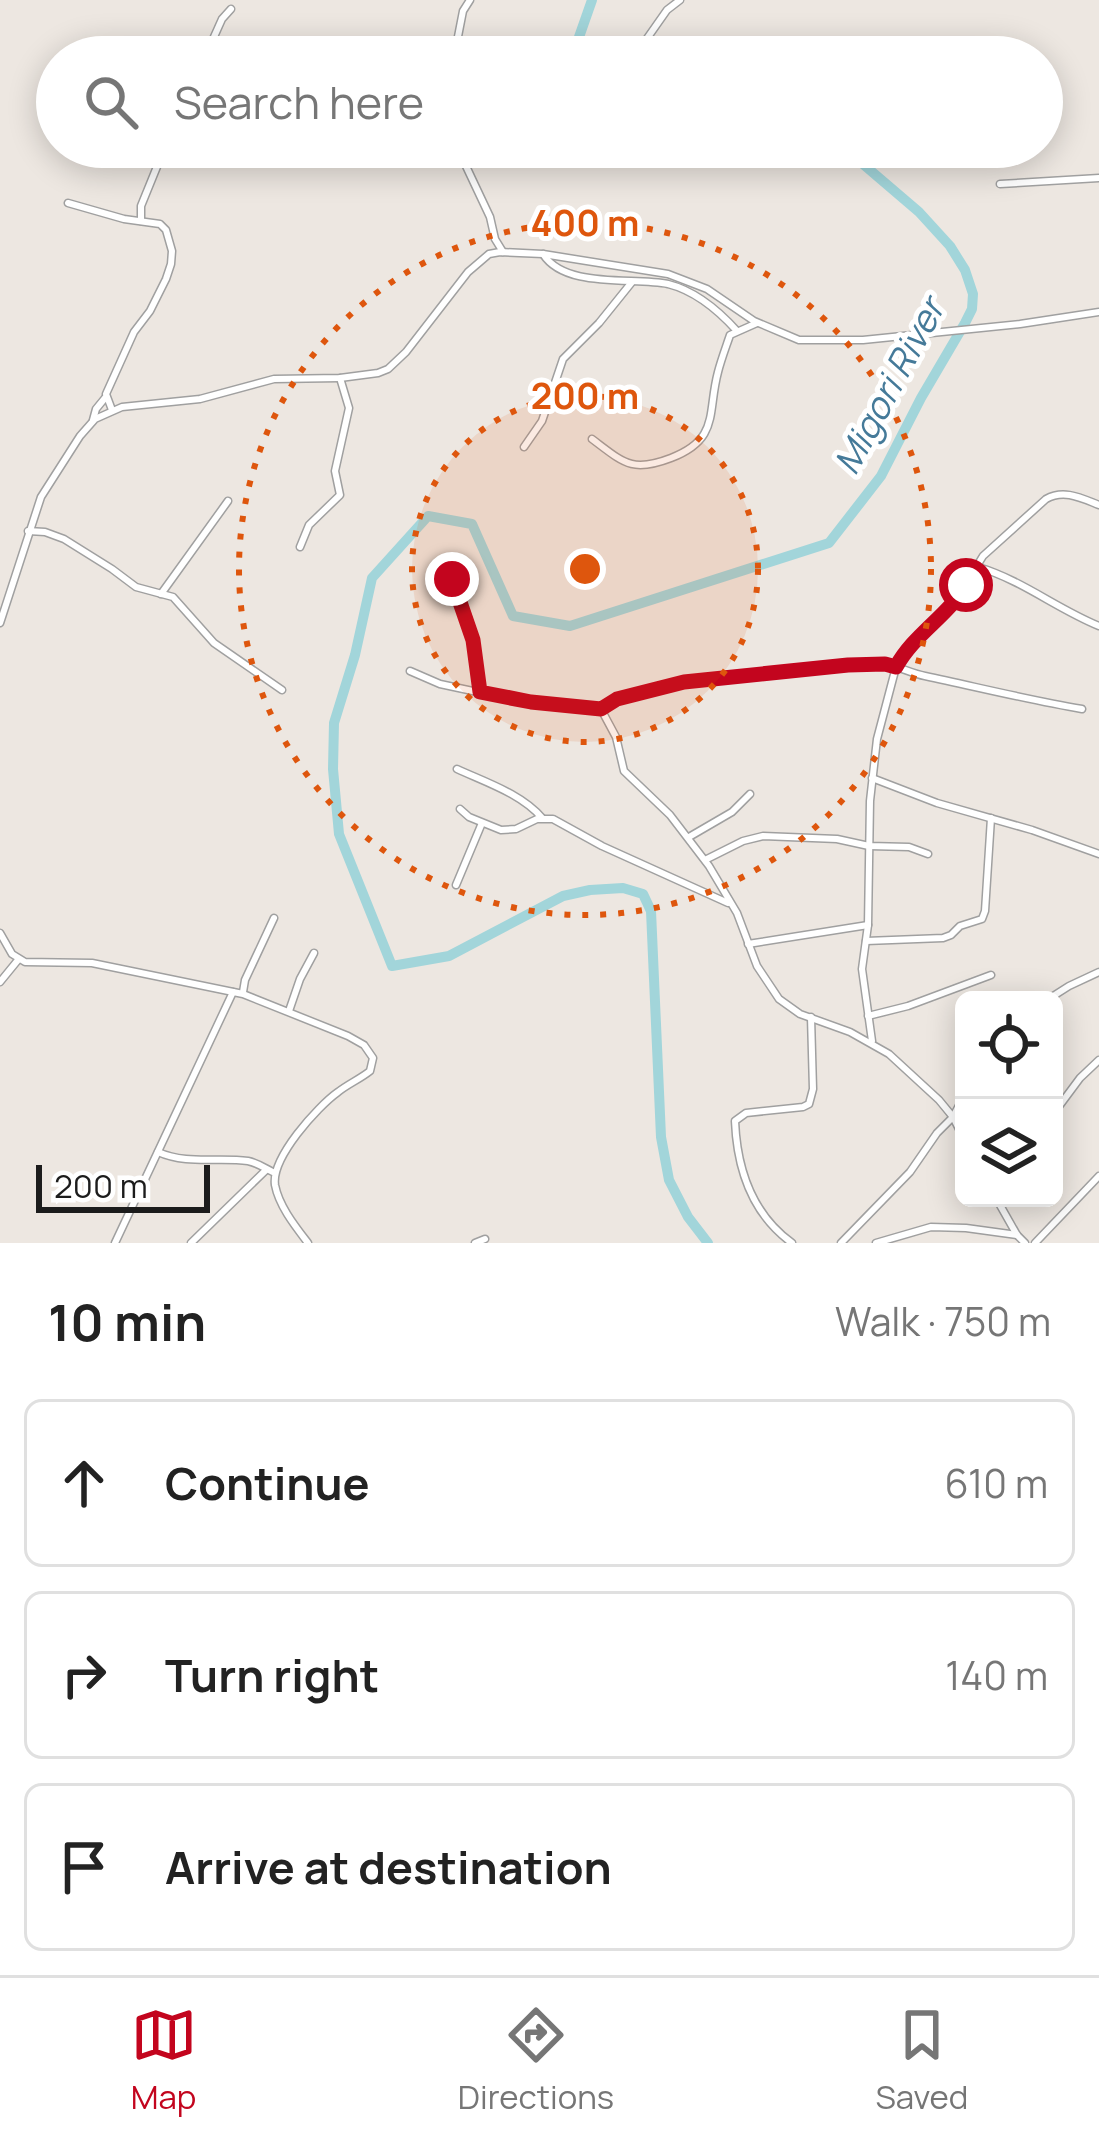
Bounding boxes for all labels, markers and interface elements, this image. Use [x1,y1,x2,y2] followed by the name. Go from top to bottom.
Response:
[36,36,1063,168] search box
[78,69,144,135] icon: search
[174,71,424,133] text: Search here
[531,198,639,247] text: 400 m
[822,286,957,482] water label: Migori River
[531,371,639,420] text: 200 m
[564,548,606,590] centre of rings
[425,552,479,606] route end
[939,558,993,612] route start
[955,991,1063,1207] map controls
[955,991,1063,1099] button: locate
[955,1099,1063,1207] button: layers
[36,1159,210,1212] scale bar
[54,1163,148,1208] text: 200 m
[48,1287,206,1356] text: 10 min
[835,1294,1051,1348] text: Walk · 750 m
[51,1450,117,1516] icon: ahead
[165,1452,370,1514] text: Continue
[945,1456,1048,1510] text: 610 m
[51,1642,117,1708] icon: right
[165,1644,379,1706] text: Turn right
[945,1648,1048,1702] text: 140 m
[51,1834,117,1900] icon: arrive
[165,1836,612,1898] text: Arrive at destination
[131,2002,197,2119] tab: Map
[458,2002,614,2119] tab: Directions
[875,2002,968,2119] tab: Saved

